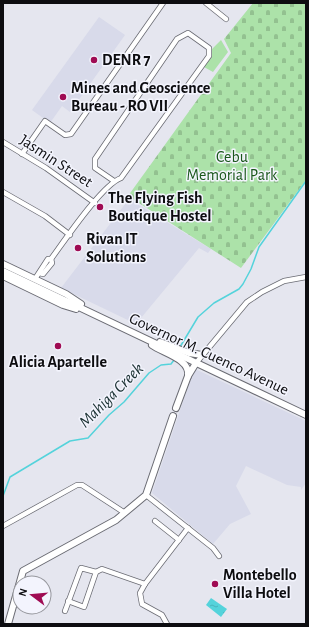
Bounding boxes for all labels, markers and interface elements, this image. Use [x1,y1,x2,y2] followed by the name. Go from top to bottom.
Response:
[102,52,151,68] place label: DENR 7
[89,55,99,65] marker: DENR 7
[71,80,211,114] place label: Mines and Geoscience Bureau - RO VII
[58,92,68,102] marker: Mines and Geoscience Bureau - RO VII
[17,132,95,190] street label: Jasmin Street
[187,149,278,183] park label: Cebu Memorial Park
[108,190,212,224] place label: The Flying Fish Boutique Hostel
[95,202,105,212] marker: The Flying Fish Boutique Hostel
[86,231,146,265] place label: Rivan IT Solutions
[73,243,83,253] marker: Rivan IT Solutions
[127,310,291,398] street label: Governor M. Cuenco Avenue
[53,341,63,351] marker: Alicia Apartelle
[9,354,108,370] place label: Alicia Apartelle
[75,359,147,431] water label: Mahiga Creek
[223,567,297,601] place label: Montebello Villa Hotel
[12,575,52,615] north arrow
[210,579,220,589] marker: Montebello Villa Hotel
[17,587,29,598] text: N

